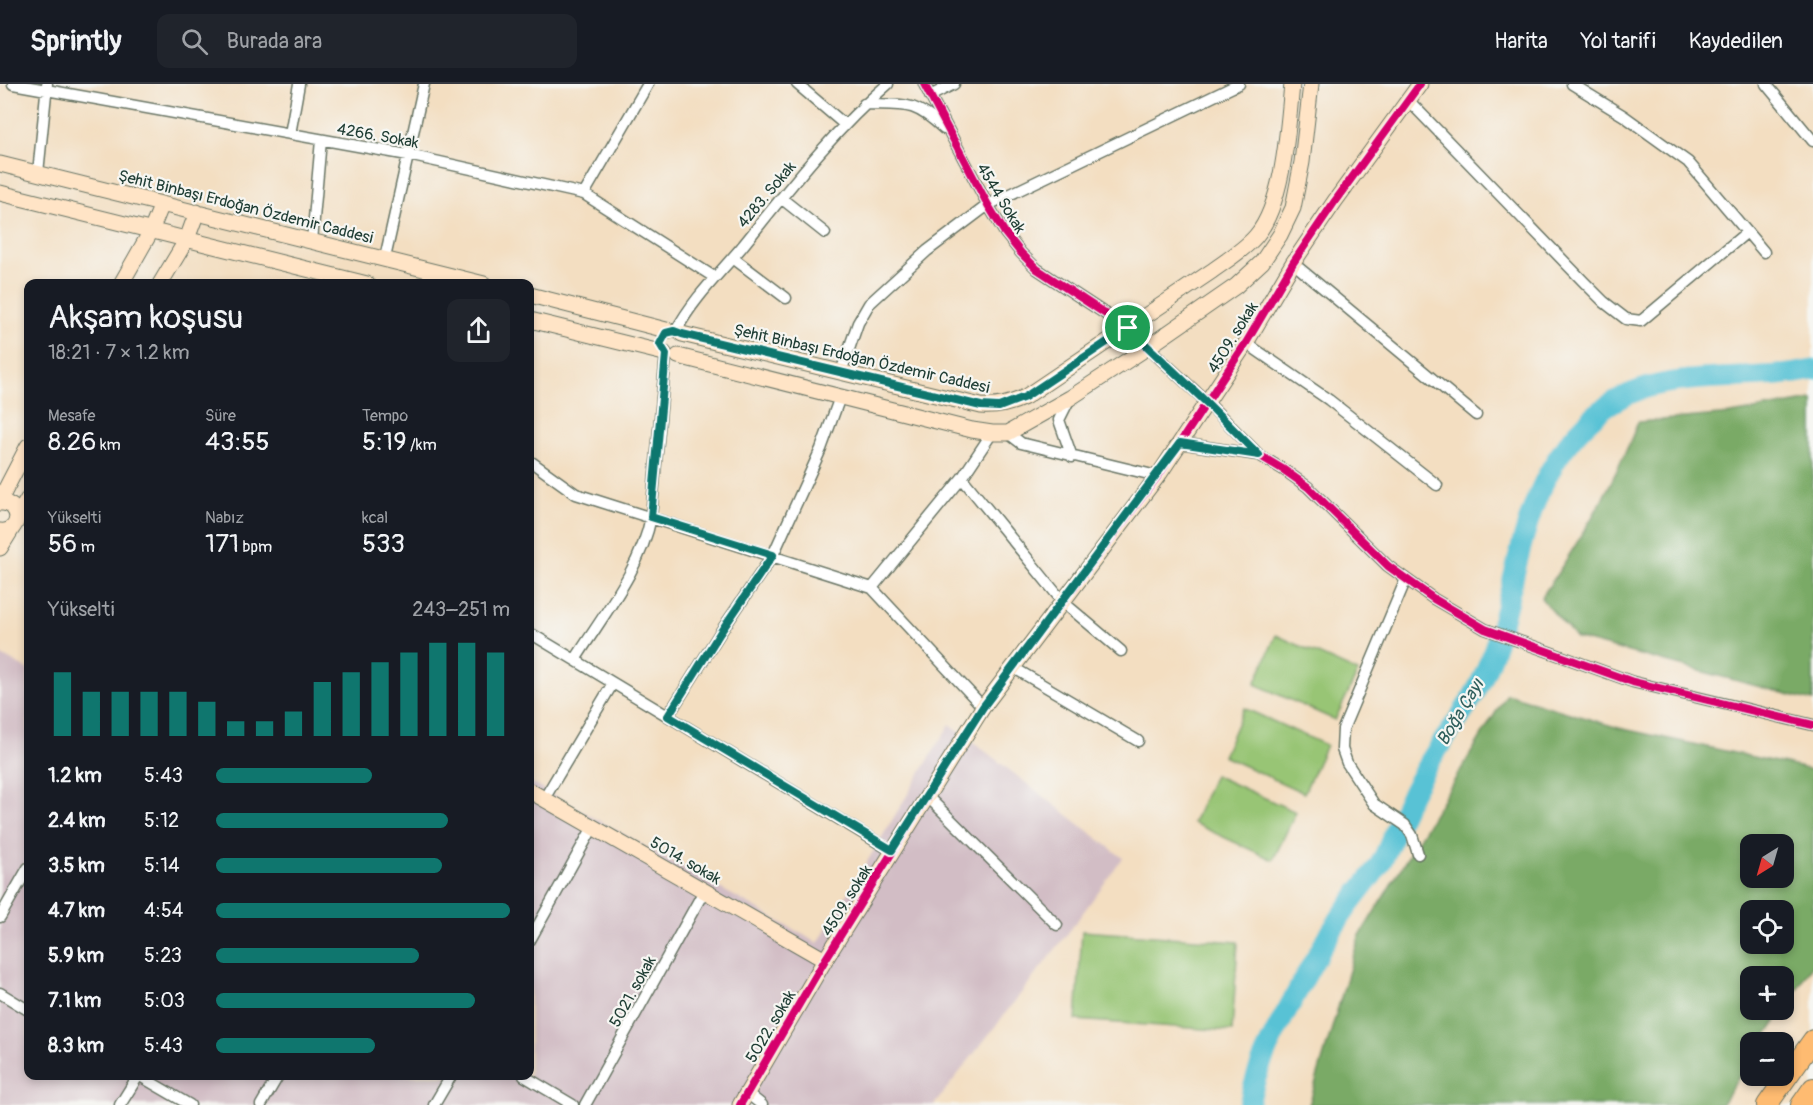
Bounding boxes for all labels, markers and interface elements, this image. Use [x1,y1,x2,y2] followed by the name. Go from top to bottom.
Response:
[157,14,577,68] search box
[30,24,121,59] text: Sprintly
[178,25,211,58] icon: search
[226,27,322,55] text: Burada ara
[1494,28,1548,55] text: Harita
[1581,28,1656,55] text: Yol tarifi
[1689,28,1783,55] text: Kaydedilen
[335,119,421,153] street label: 4266. Sokak
[733,157,801,232] street label: 4283. Sokak
[972,160,1030,238] street label: 4544 Sokak
[116,166,376,248] street label: Şehit Binbaşı Erdoğan Özdemir Caddesi
[48,297,243,338] text: Akşam koşusu
[1203,298,1263,377] street label: 4509. sokak
[447,299,510,362] button: share
[1102,302,1153,353] pin
[1111,311,1144,344] icon: arrive
[732,320,992,398] street label: Şehit Binbaşı Erdoğan Özdemir Caddesi
[48,340,189,365] text: 18:21 · 7 × 1.2 km
[48,406,95,426] text: Mesafe
[205,406,236,426] text: Süre
[362,406,408,426] text: Tempo
[48,426,96,458] text: 8.26
[205,426,270,458] text: 43:55
[362,426,407,458] text: 5:19
[96,435,121,455] text: km
[407,435,437,455] text: /km
[48,508,101,528] text: Yükselti
[205,508,244,528] text: Nabız
[362,508,388,528] text: kcal
[48,528,77,560] text: 56
[205,528,239,560] text: 171
[362,528,405,560] text: 533
[77,537,95,557] text: m
[239,537,272,557] text: bpm
[48,597,115,622] text: Yükselti
[412,597,510,622] text: 243–251 m
[1432,674,1490,750] water label: Boğa Çayı
[48,763,102,788] text: 1.2 km
[144,763,183,788] text: 5:43
[48,808,106,833] text: 2.4 km
[144,808,179,833] text: 5:12
[646,833,725,889] street label: 5014. sokak
[1740,834,1794,888] north arrow
[1740,834,1794,1086] map controls
[48,853,105,878] text: 3.5 km
[144,853,180,878] text: 5:14
[817,861,877,940] street label: 4509. sokak
[48,898,105,923] text: 4.7 km
[144,898,183,923] text: 4:54
[1740,900,1794,954] button: locate
[48,943,104,968] text: 5.9 km
[144,943,182,968] text: 5:23
[605,952,661,1031] street label: 5021. sokak
[1740,966,1794,1020] button: +
[741,986,800,1066] street label: 5022. sokak
[48,988,101,1013] text: 7.1 km
[144,988,185,1013] text: 5:03
[1740,1032,1794,1086] button: −
[48,1033,104,1058] text: 8.3 km
[144,1033,183,1058] text: 5:43

